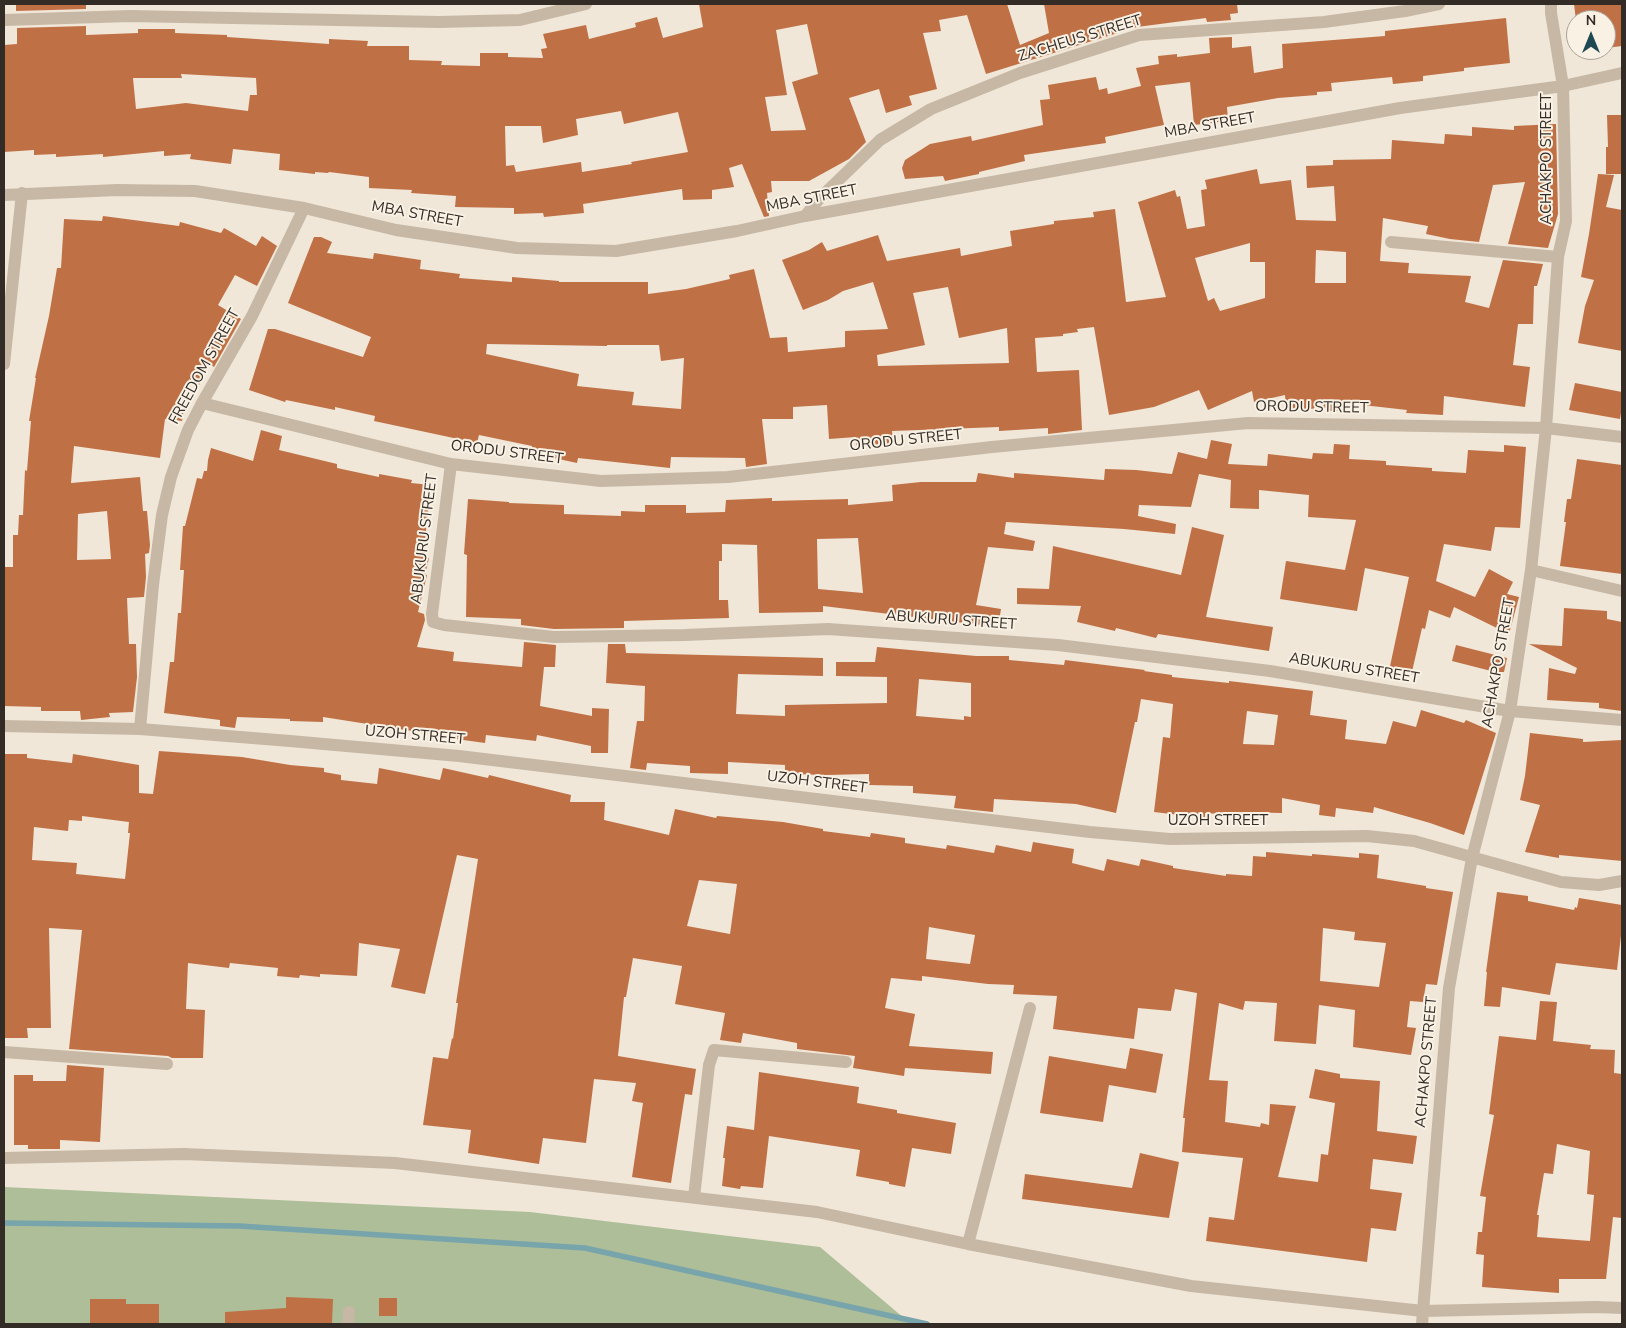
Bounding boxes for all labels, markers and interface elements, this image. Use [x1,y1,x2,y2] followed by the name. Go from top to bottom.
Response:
[1566,10,1616,60] north arrow
[1586,11,1596,30] text: N
[1016,12,1144,66] street label: ZACHEUS STREET
[1538,93,1556,225] street label: ACHAKPO STREET
[1163,109,1257,143] street label: MBA STREET
[765,181,859,217] street label: MBA STREET
[370,198,464,232] street label: MBA STREET
[166,306,244,428] street label: FREEDOM STREET
[1255,398,1369,418] street label: ORODU STREET
[849,426,963,456] street label: ORODU STREET
[450,437,564,469] street label: ORODU STREET
[408,473,442,605] street label: ABUKURU STREET
[1479,597,1519,729] street label: ACHAKPO STREET
[885,607,1017,635] street label: ABUKURU STREET
[1288,650,1420,688] street label: ABUKURU STREET
[364,723,466,749] street label: UZOH STREET
[766,768,868,798] street label: UZOH STREET
[1168,812,1268,830] street label: UZOH STREET
[1412,996,1442,1128] street label: ACHAKPO STREET

